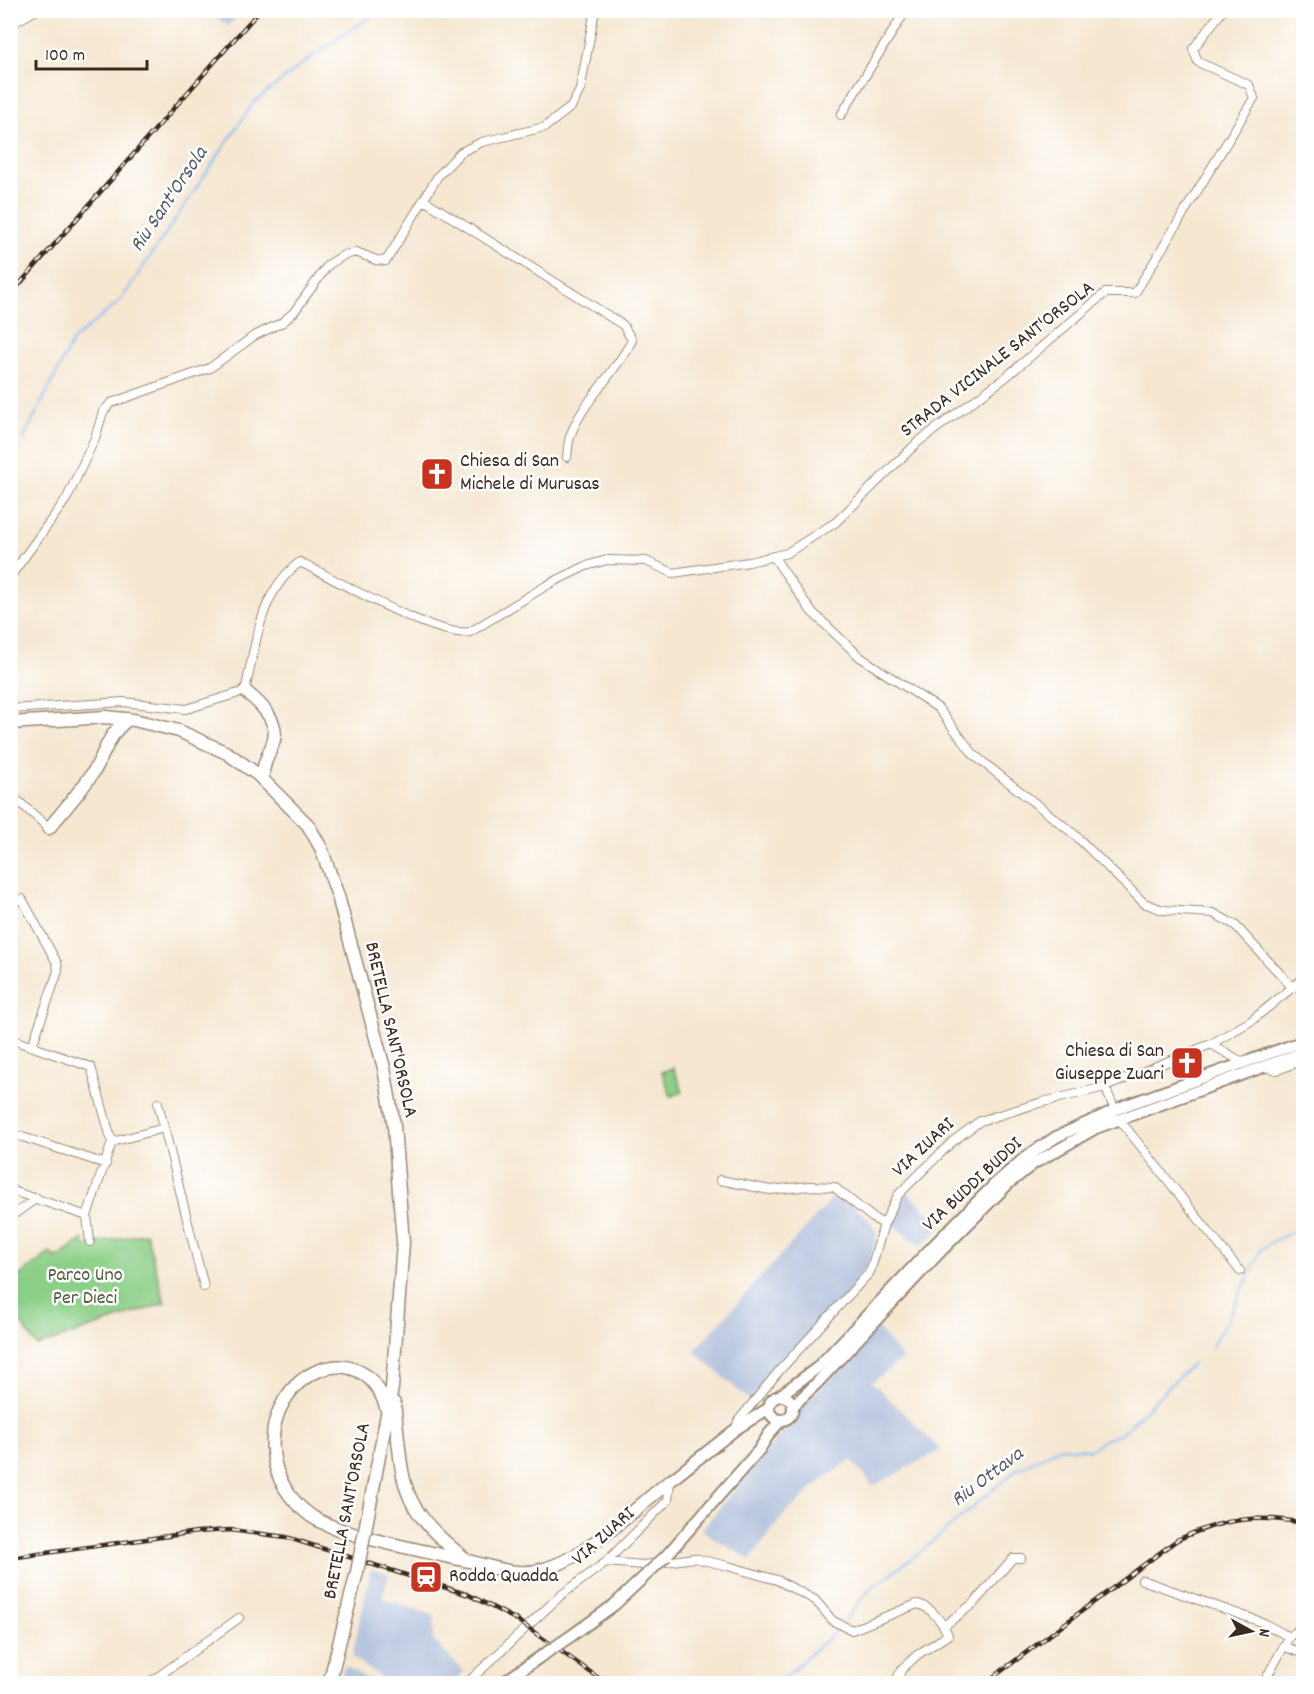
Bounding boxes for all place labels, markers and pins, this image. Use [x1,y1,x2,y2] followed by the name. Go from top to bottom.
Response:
[460,448,600,499] place label: Chiesa di San Michele di Murusas
[419,456,455,492] church icon: Chiesa di San Michele di Murusas
[1055,1038,1164,1089] place label: Chiesa di San Giuseppe Zuari
[1169,1045,1205,1081] church icon: Chiesa di San Giuseppe Zuari
[408,1559,444,1595] station icon: Rodda Quadda
[449,1563,559,1591] place label: Rodda Quadda

